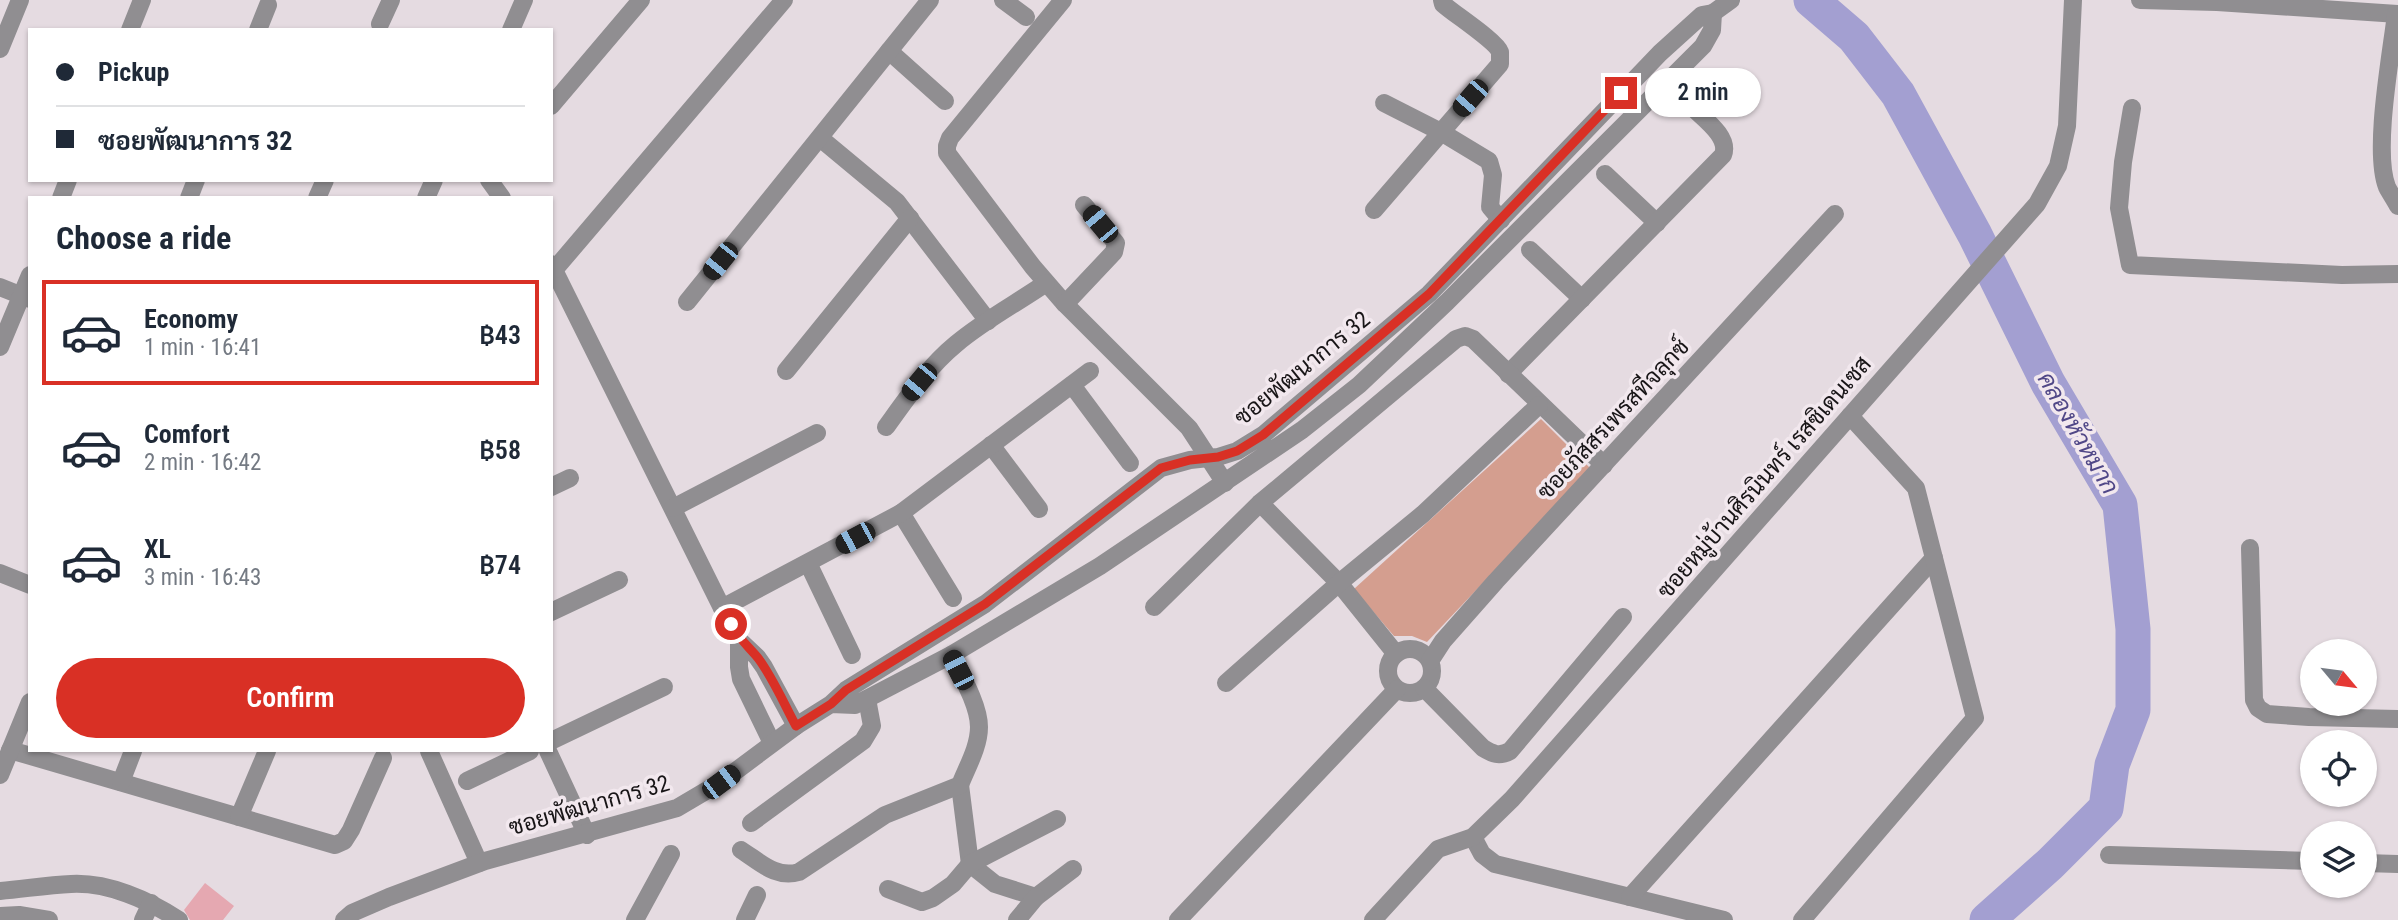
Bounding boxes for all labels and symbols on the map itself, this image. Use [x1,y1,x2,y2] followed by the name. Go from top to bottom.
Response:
[1646,68,1761,118] callout: 2 min
[1449,75,1492,121] car
[1605,77,1637,109] route end
[1079,201,1122,247] car
[699,238,742,284] car
[1229,305,1375,431] street label: ซอยพัฒนาการ 32
[1530,331,1696,507] street label: ซอยภัสสรเพรสทีจลุกซ์
[1650,349,1879,606] street label: ซอยหมู่บ้านศิรนินทร์ เรสซิเดนเซส
[898,359,941,405] car
[2032,367,2124,499] water label: คลองหัวหมาก
[832,519,879,557] car
[715,608,747,640] route start
[2300,639,2376,716] north arrow
[940,647,977,693] car
[698,761,745,803] car
[505,769,673,841] street label: ซอยพัฒนาการ 32

